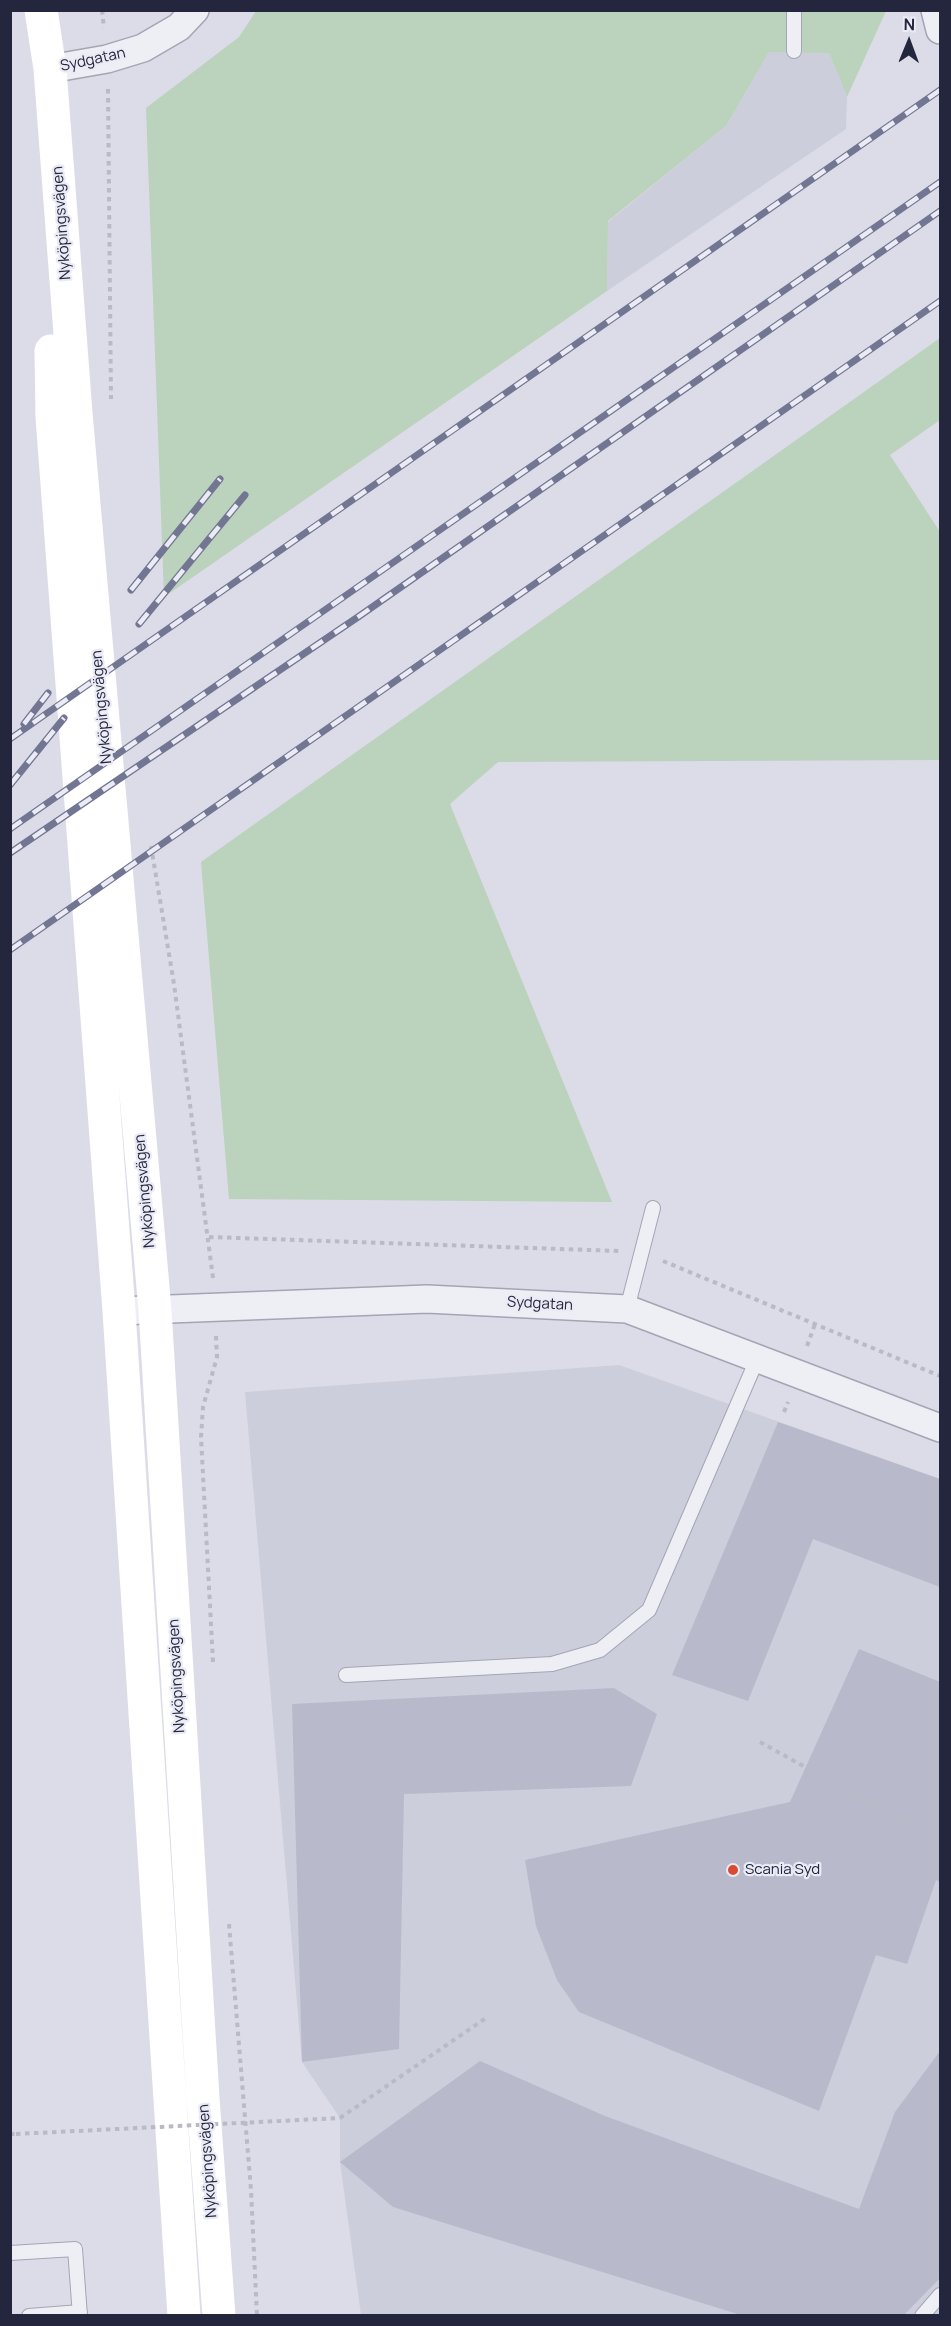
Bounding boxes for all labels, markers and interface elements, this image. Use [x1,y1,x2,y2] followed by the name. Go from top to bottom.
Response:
[879,12,939,72] north arrow
[903,13,915,35] text: N
[59,44,127,76] street label: Sydgatan
[49,166,75,280] street label: Nyköpingsvägen
[88,649,116,765] street label: Nyköpingsvägen
[131,1133,159,1249] street label: Nyköpingsvägen
[507,1293,573,1315] street label: Sydgatan
[165,1619,189,1733] street label: Nyköpingsvägen
[745,1861,820,1879] place label: Scania Syd
[726,1863,740,1877] marker: Scania Syd
[195,2104,221,2218] street label: Nyköpingsvägen

